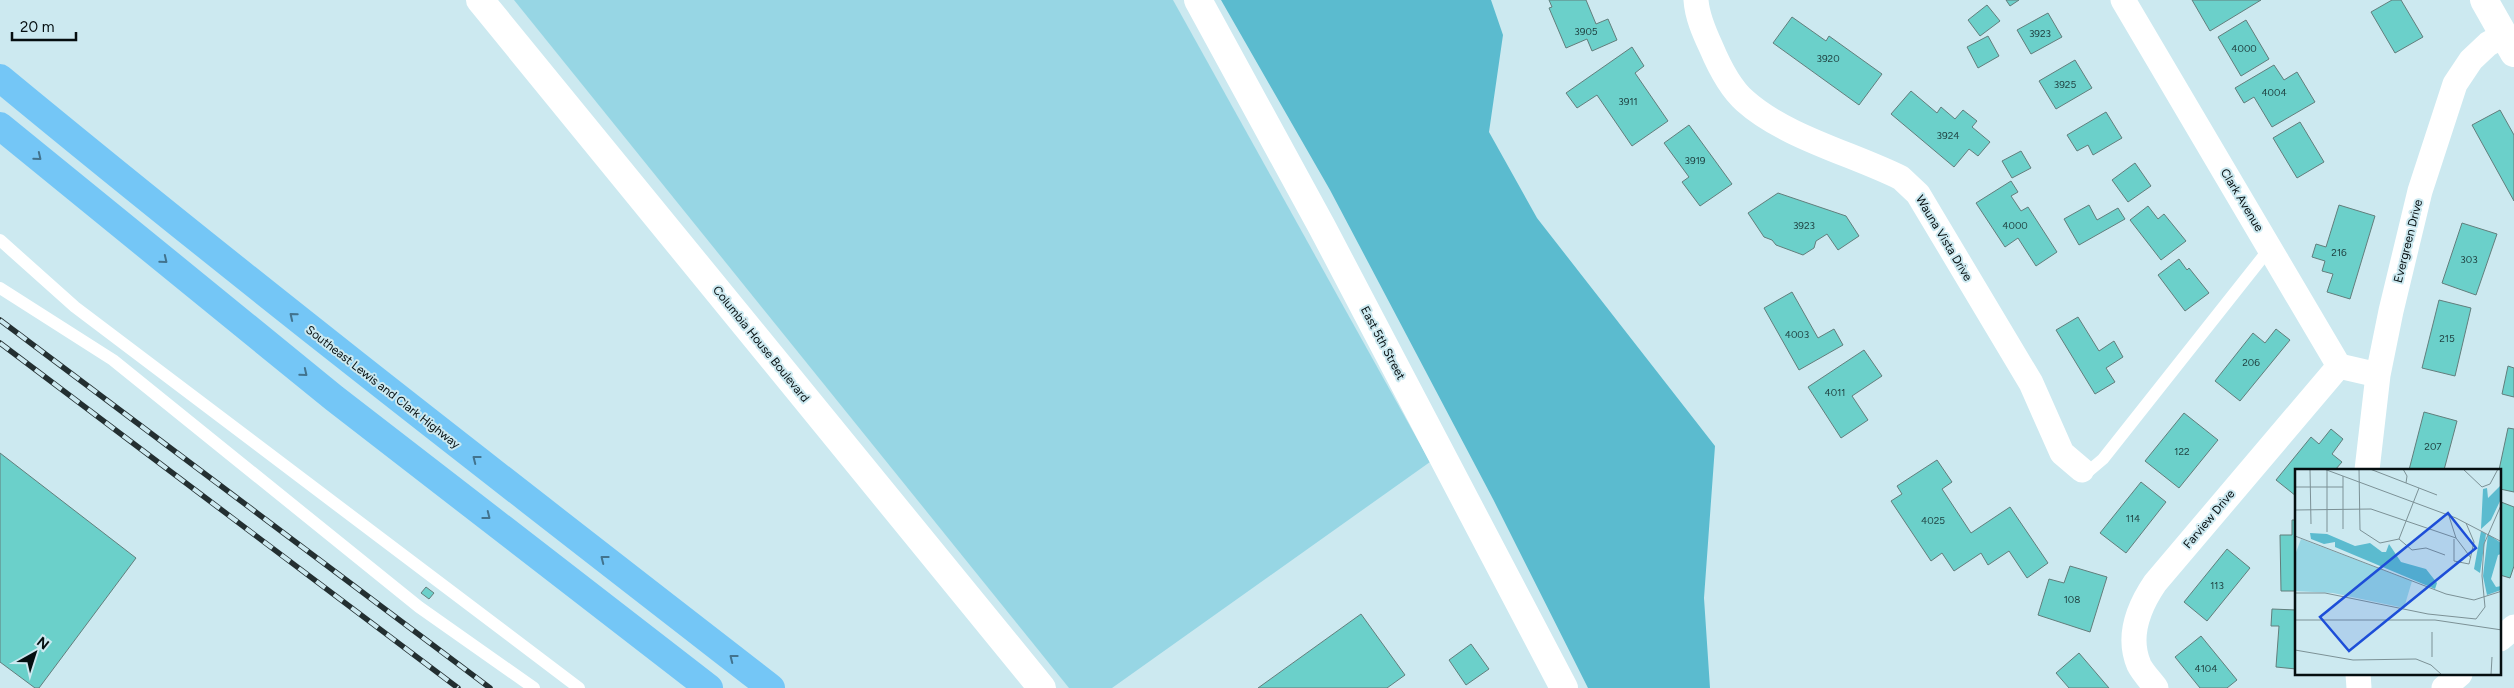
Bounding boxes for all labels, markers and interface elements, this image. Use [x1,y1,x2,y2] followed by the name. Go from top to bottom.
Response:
[12,10,76,42] scale bar
[20,18,54,36] text: 20 m
[1574,25,1598,38] house number: 3905
[2029,27,2051,40] house number: 3923
[2231,42,2257,55] house number: 4000
[1816,52,1840,65] house number: 3920
[2054,78,2076,91] house number: 3925
[2261,86,2287,99] house number: 4004
[1618,95,1638,108] house number: 3911
[1937,129,1959,142] house number: 3924
[32,152,41,160] one-way arrow
[1685,154,1706,167] house number: 3919
[2218,166,2266,234] street label: Clark Avenue
[1913,193,1975,284] street label: Wauna Vista Drive
[2391,197,2425,284] street label: Evergreen Drive
[1793,219,1815,232] house number: 3923
[2002,219,2028,232] house number: 4000
[2331,246,2347,259] house number: 216
[2460,253,2478,266] house number: 303
[158,254,167,262] one-way arrow
[710,283,812,405] street label: Columbia House Boulevard
[1358,304,1408,382] street label: East 5th Street
[289,312,298,321] one-way arrow
[303,323,463,452] street label: Southeast Lewis and Clark Highway
[1785,328,1809,341] house number: 4003
[2439,332,2455,345] house number: 215
[2242,356,2260,369] house number: 206
[298,367,307,375] one-way arrow
[1825,386,1845,399] house number: 4011
[2424,440,2442,453] house number: 207
[2174,445,2190,458] house number: 122
[473,457,482,465] one-way arrow
[2295,469,2502,676] inset map
[2180,487,2238,551] street label: Farview Drive
[481,510,491,519] one-way arrow
[2126,512,2140,525] house number: 114
[1921,514,1945,527] house number: 4025
[601,556,610,564] one-way arrow
[2210,579,2224,592] house number: 113
[2064,593,2080,606] house number: 108
[10,628,60,678] north arrow
[33,633,52,653] text: N
[730,656,739,664] one-way arrow
[2195,662,2217,675] house number: 4104

